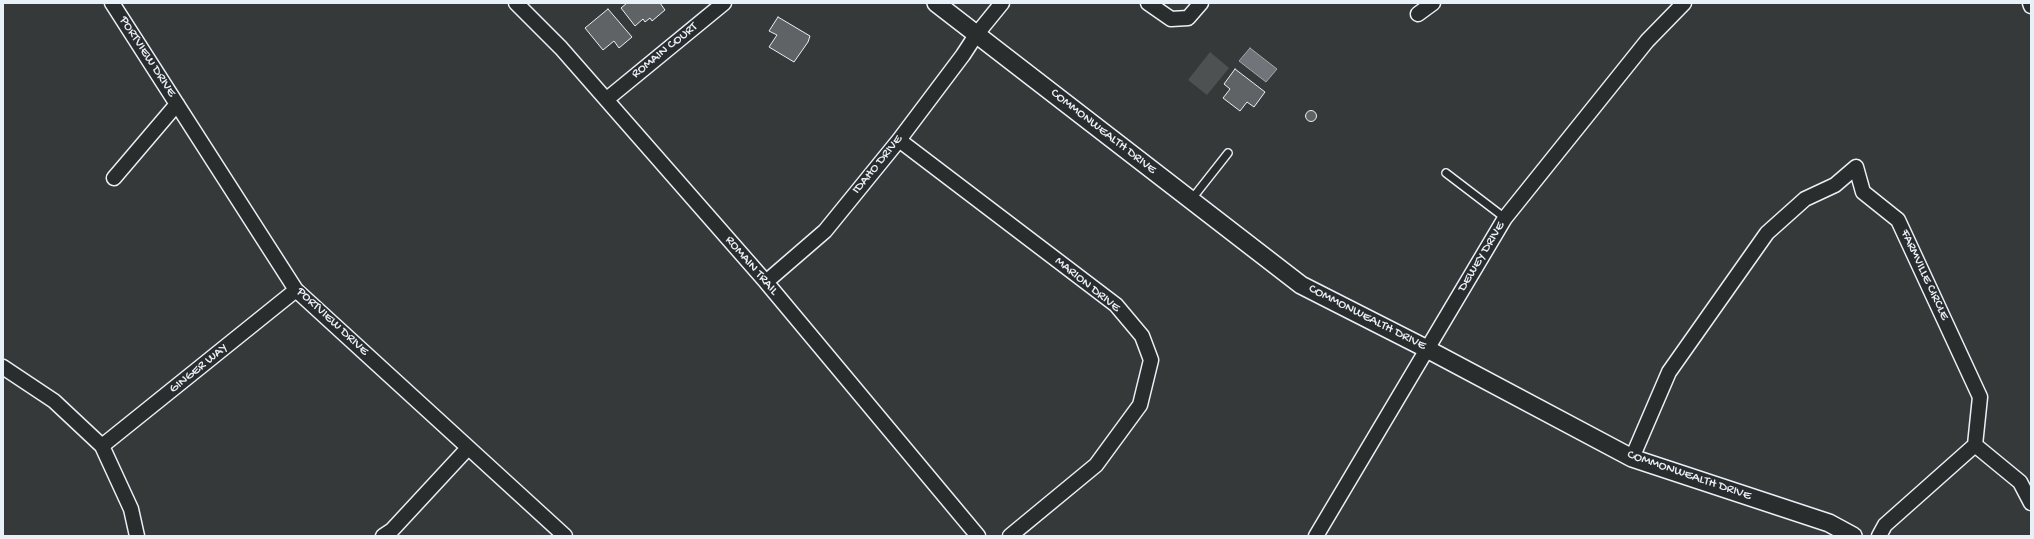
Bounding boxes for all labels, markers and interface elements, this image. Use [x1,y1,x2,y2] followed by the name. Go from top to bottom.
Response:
[115,14,179,100] street label: PORTVIEW DRIVE
[629,20,701,82] street label: ROMAIN COURT
[1047,86,1159,178] street label: COMMONWEALTH DRIVE
[849,132,907,198] street label: IDAHO DRIVE
[1455,219,1509,295] street label: DEWEY DRIVE
[1896,227,1952,323] street label: FARMVILLE CIRCLE
[721,233,781,299] street label: ROMAIN TRAIL
[1051,254,1123,316] street label: MARION DRIVE
[1306,282,1428,354] street label: COMMONWEALTH DRIVE
[293,285,371,359] street label: PORTVIEW DRIVE
[167,341,231,397] street label: GINGER WAY
[1625,447,1753,505] street label: COMMONWEALTH DRIVE

